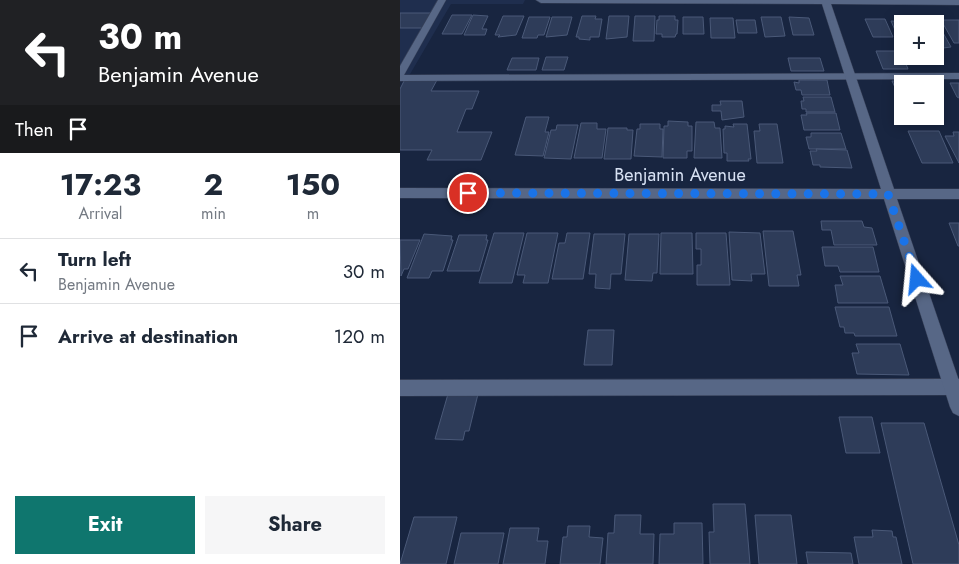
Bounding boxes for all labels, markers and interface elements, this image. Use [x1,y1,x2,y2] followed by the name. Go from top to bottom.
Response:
[98,12,182,62] text: 30 m
[894,15,944,125] map controls
[894,15,944,65] button: +
[15,20,80,85] icon: left
[98,58,259,90] text: Benjamin Avenue
[894,75,944,125] button: −
[64,115,92,143] icon: arrive
[15,116,54,143] text: Then
[614,162,746,188] street label: Benjamin Avenue
[60,163,141,206] text: 17:23
[204,163,223,206] text: 2
[286,163,340,206] text: 150
[447,172,489,214] pin
[454,179,482,207] icon: arrive
[78,202,123,225] text: Arrival
[201,202,226,225] text: min
[307,202,319,225] text: m
[58,246,131,273] text: Turn left
[890,252,942,304] position arrow
[15,257,43,285] icon: left
[343,258,385,285] text: 30 m
[58,273,175,296] text: Benjamin Avenue
[15,322,43,350] icon: arrive
[58,323,238,350] text: Arrive at destination
[334,323,385,350] text: 120 m
[15,496,195,554] button: Exit
[205,496,385,554] button: Share

